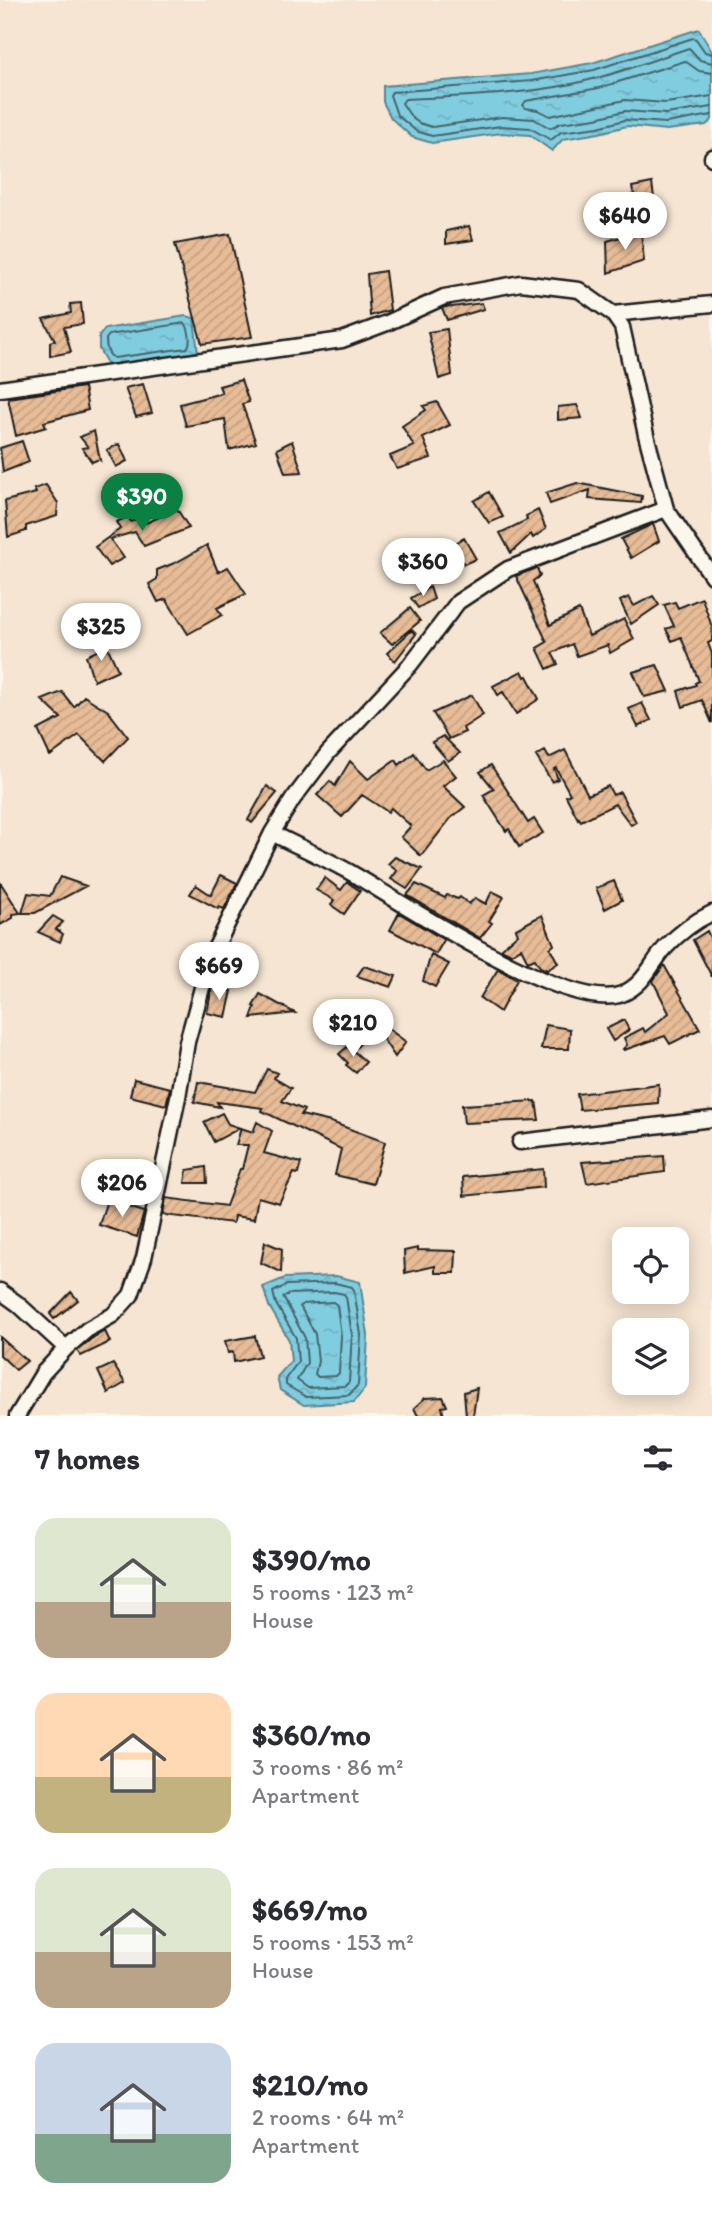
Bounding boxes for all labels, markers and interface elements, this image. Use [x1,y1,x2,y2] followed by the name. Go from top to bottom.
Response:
[584,192,666,252] pin: $640
[599,201,651,229] text: $640
[101,474,183,533] pin: $390
[117,482,167,510] text: $390
[382,538,464,598] pin: $360
[398,547,448,575] text: $360
[60,604,142,663] pin: $325
[77,612,125,640] text: $325
[178,942,260,1002] pin: $669
[195,951,243,979] text: $669
[312,1000,394,1059] pin: $210
[329,1008,377,1036] text: $210
[81,1160,163,1219] pin: $206
[97,1168,147,1196] text: $206
[612,1227,689,1395] map controls
[612,1227,689,1304] button: locate
[612,1318,689,1395] button: layers
[639,1439,677,1477] icon: filters
[35,1440,140,1477] text: 7 homes
[252,1541,371,1578] text: $390/mo
[91,1546,175,1630] icon: home
[252,1578,414,1606] text: 5 rooms · 123 m²
[252,1606,314,1634] text: House
[252,1716,371,1753] text: $360/mo
[91,1721,175,1805] icon: home
[252,1753,404,1781] text: 3 rooms · 86 m²
[252,1781,359,1809] text: Apartment
[252,1891,368,1928] text: $669/mo
[91,1896,175,1980] icon: home
[252,1928,414,1956] text: 5 rooms · 153 m²
[252,1956,314,1984] text: House
[252,2066,368,2103] text: $210/mo
[91,2071,175,2155] icon: home
[252,2103,404,2131] text: 2 rooms · 64 m²
[252,2131,359,2159] text: Apartment

